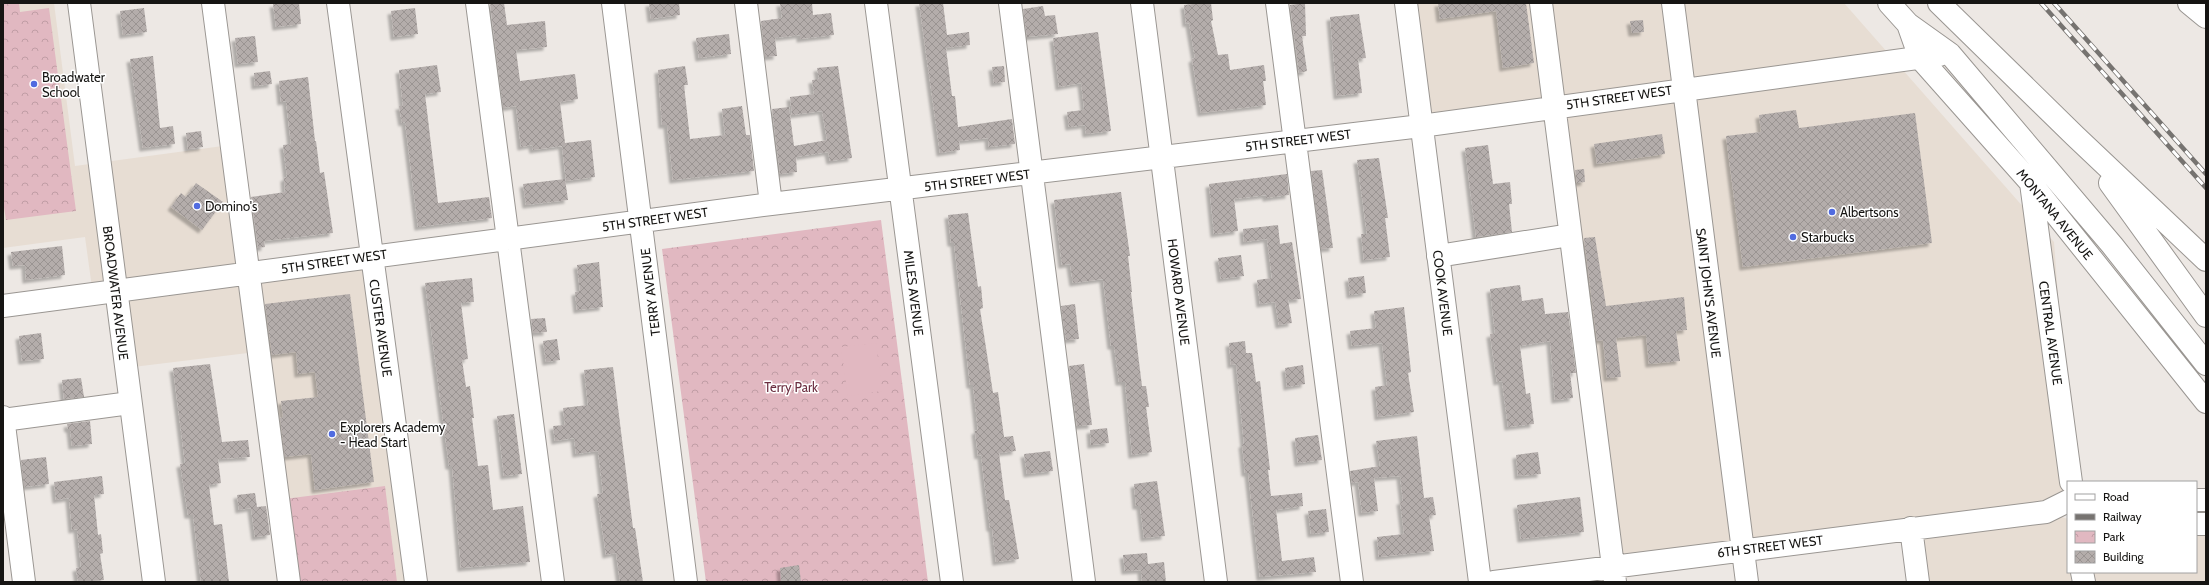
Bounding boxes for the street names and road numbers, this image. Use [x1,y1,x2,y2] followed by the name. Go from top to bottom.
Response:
[1565,82,1673,112] street label: 5TH STREET WEST
[1244,126,1352,154] street label: 5TH STREET WEST
[2013,165,2097,263] street label: MONTANA AVENUE
[923,166,1031,194] street label: 5TH STREET WEST
[601,204,709,234] street label: 5TH STREET WEST
[100,225,132,361] street label: BROADWATER AVENUE
[1693,227,1725,359] street label: SAINT JOHN'S AVENUE
[1165,238,1193,346] street label: HOWARD AVENUE
[280,246,388,276] street label: 5TH STREET WEST
[637,247,663,337] street label: TERRY AVENUE
[901,249,927,337] street label: MILES AVENUE
[1430,249,1456,337] street label: COOK AVENUE
[366,278,396,378] street label: CUSTER AVENUE
[2036,280,2066,386] street label: CENTRAL AVENUE
[1716,532,1824,560] street label: 6TH STREET WEST

